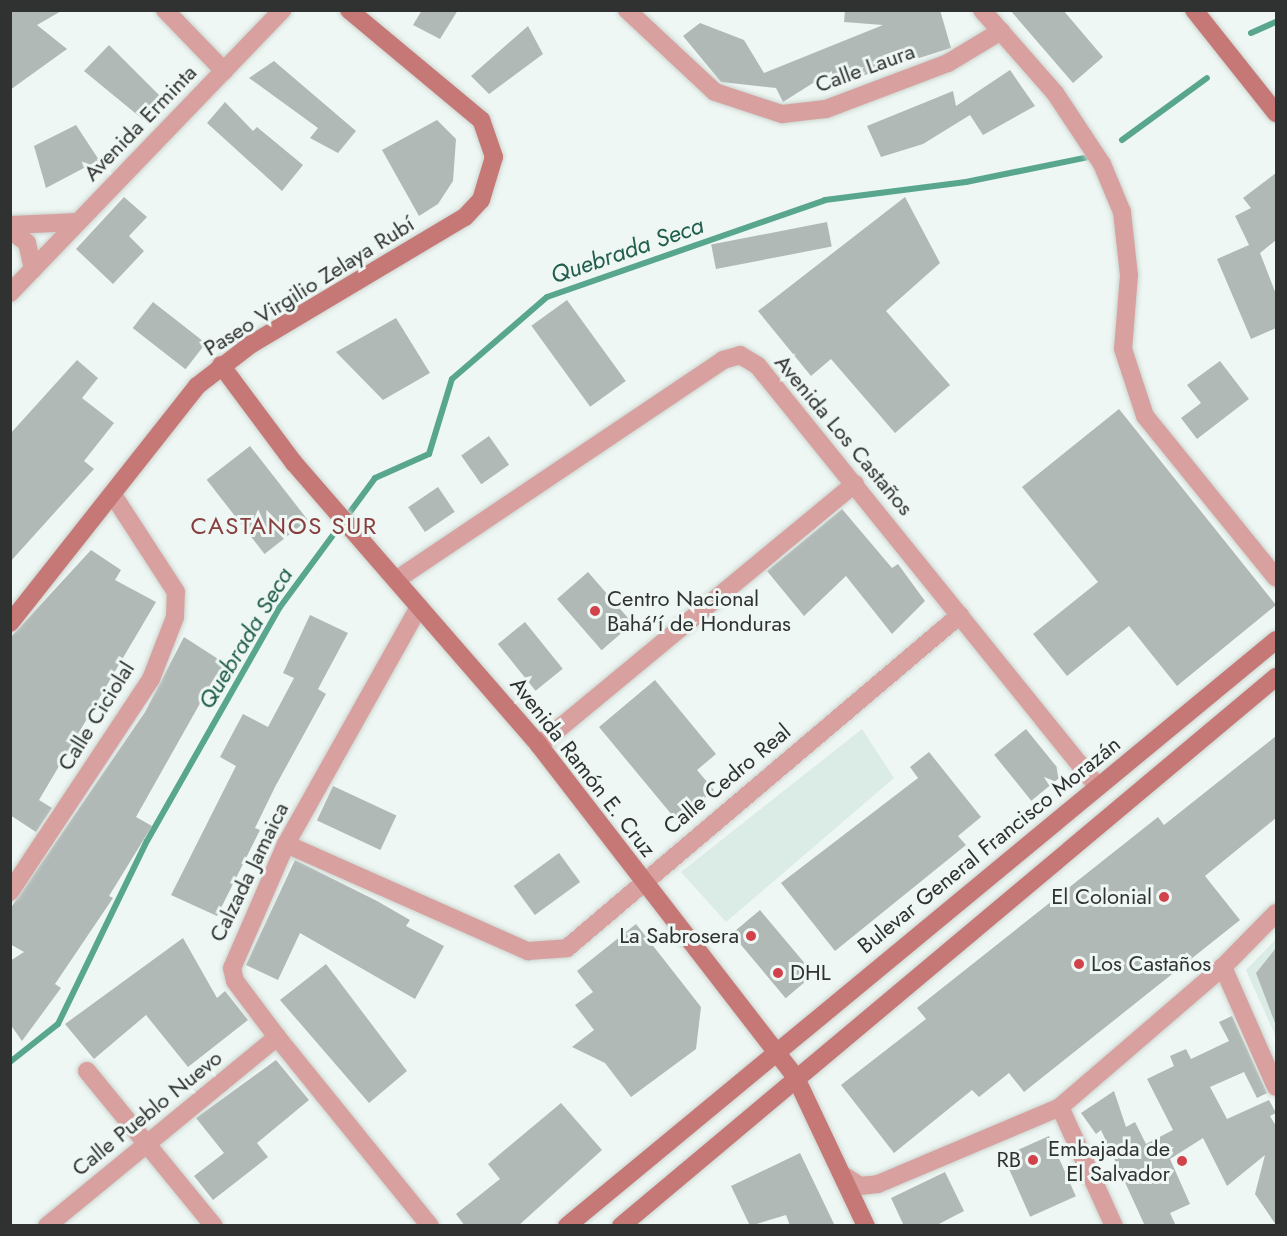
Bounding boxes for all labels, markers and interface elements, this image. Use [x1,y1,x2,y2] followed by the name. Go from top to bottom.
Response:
[812,38,918,98] street label: Calle Laura
[78,60,202,186] street label: Avenida Erminta
[199,210,419,362] street label: Paseo Virgilio Zelaya Rubí
[547,210,707,290] water label: Quebrada Seca
[769,349,919,521] street label: Avenida Los Castaños
[190,512,378,540] district label: CASTANOS SUR
[191,562,299,714] water label: Quebrada Seca
[607,585,791,636] place label: Centro Nacional Bahá'í de Honduras
[588,604,602,618] marker: Centro Nacional Bahá'í de Honduras
[52,657,140,775] street label: Calle Ciciolal
[505,672,661,862] street label: Avenida Ramón E. Cruz
[658,718,796,840] street label: Calle Cedro Real
[852,731,1126,959] street label: Bulevar General Francisco Morazán
[204,798,294,946] street label: Calzada Jamaica
[1051,884,1152,910] place label: El Colonial
[1157,890,1171,904] marker: El Colonial
[619,923,739,949] place label: La Sabrosera
[744,929,758,943] marker: La Sabrosera
[1091,951,1211,977] place label: Los Castaños
[1072,957,1086,971] marker: Los Castaños
[790,960,831,986] place label: DHL
[771,966,785,980] marker: DHL
[67,1044,227,1182] street label: Calle Pueblo Nuevo
[1048,1135,1170,1186] place label: Embajada de El Salvador
[996,1147,1021,1173] place label: RB
[1026,1153,1040,1167] marker: RB
[1175,1154,1189,1168] marker: Embajada de El Salvador

